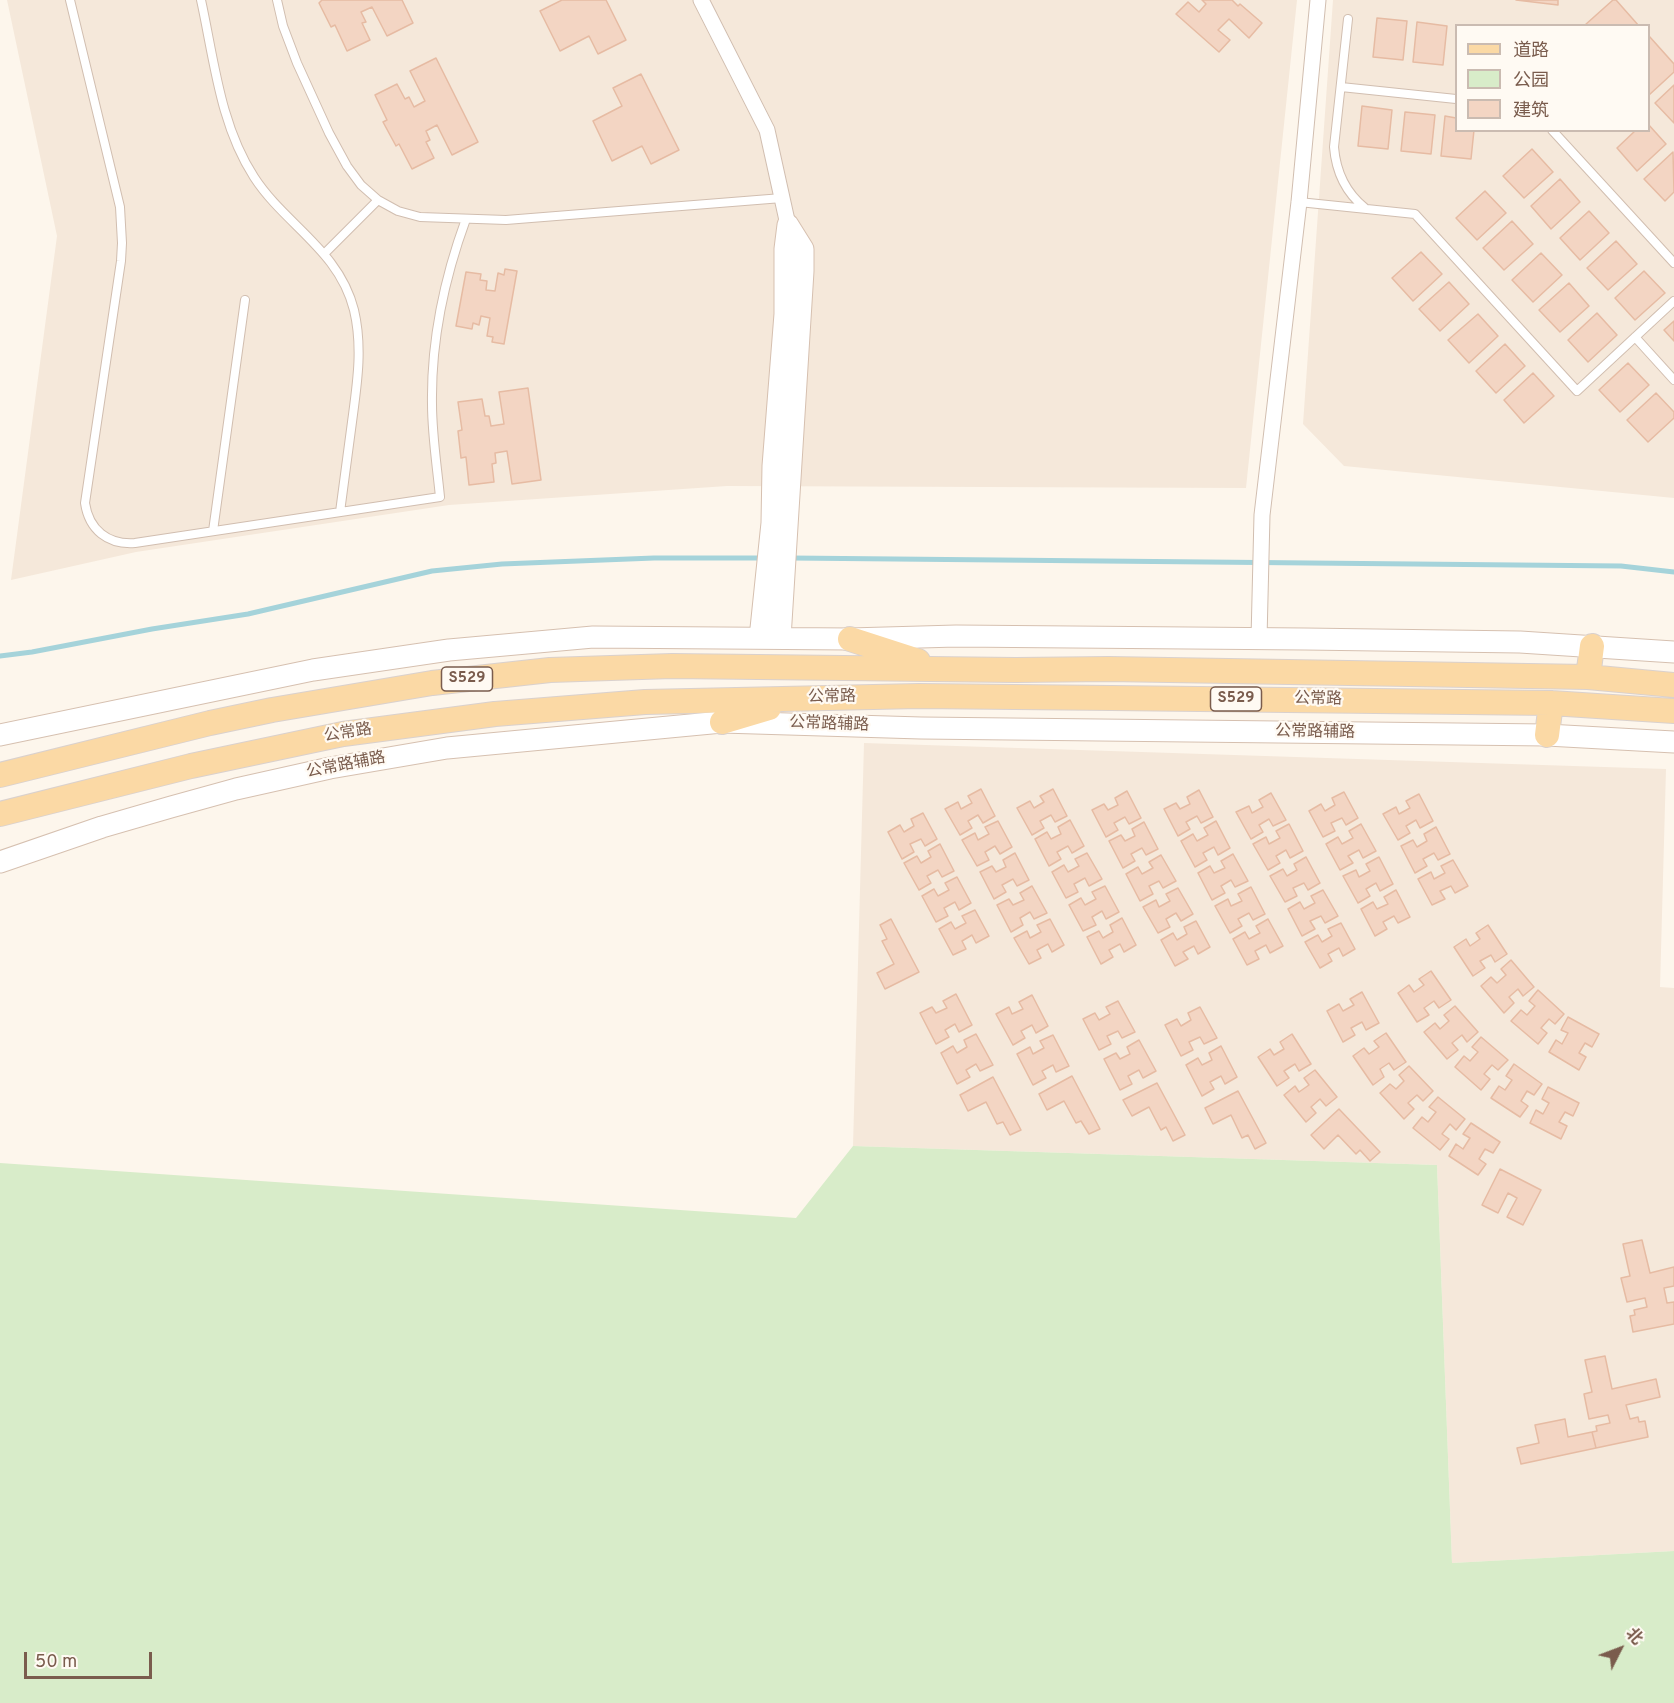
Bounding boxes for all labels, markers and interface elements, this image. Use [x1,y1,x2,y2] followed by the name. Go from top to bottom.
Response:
[1455,24,1650,132] legend
[1513,40,1549,63] text: 道路
[1513,70,1549,93] text: 公园
[1513,100,1549,123] text: 建筑
[442,667,492,691] road number: S529
[1210,687,1262,711] road number: S529
[808,688,856,708] street label: 公常路
[1294,690,1342,710] street label: 公常路
[789,714,869,736] street label: 公常路辅路
[323,721,373,747] street label: 公常路
[1275,723,1355,743] street label: 公常路辅路
[305,749,387,783] street label: 公常路辅路
[1590,1619,1650,1679] north arrow
[1621,1624,1646,1650] text: 北
[27,1640,154,1678] scale bar
[35,1651,77,1674] text: 50 m

